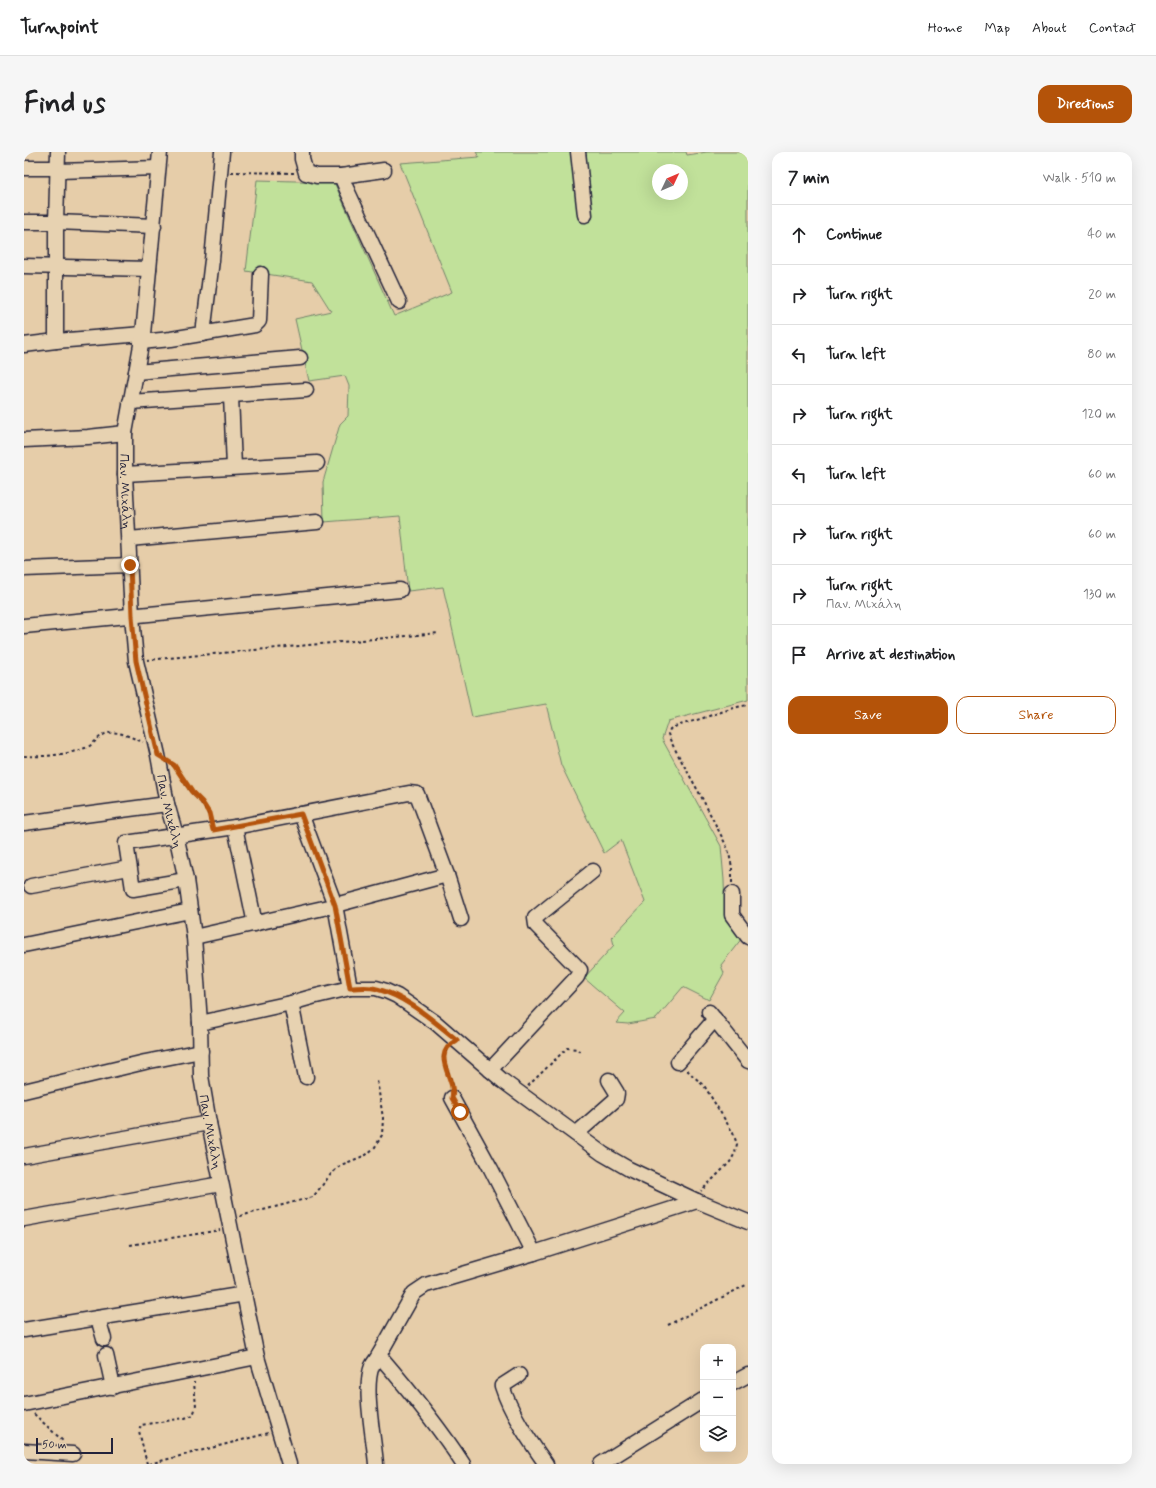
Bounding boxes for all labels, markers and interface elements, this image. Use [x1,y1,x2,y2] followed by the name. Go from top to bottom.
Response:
[20,15,99,40] text: Turnpoint
[928,19,962,37] text: Home
[984,19,1010,37] text: Map
[1032,19,1067,37] text: About
[1089,19,1136,37] text: Contact
[1038,85,1132,123] button: Directions
[24,86,105,123] text: Find us
[652,164,688,200] north arrow
[788,167,830,189] text: 7 min
[1043,170,1116,187] text: Walk · 510 m
[788,224,810,246] icon: ahead
[826,225,882,245] text: Continue
[1087,226,1116,243] text: 40 m
[788,284,810,306] icon: right
[826,285,893,305] text: Turn right
[1088,286,1116,303] text: 20 m
[788,344,810,366] icon: left
[826,345,886,365] text: Turn left
[1087,346,1116,363] text: 80 m
[788,404,810,426] icon: right
[826,405,893,425] text: Turn right
[1082,406,1116,423] text: 120 m
[115,454,135,530] street label: Παν. Μιχάλη
[788,464,810,486] icon: left
[826,465,886,485] text: Turn left
[1088,466,1116,483] text: 60 m
[788,524,810,546] icon: right
[826,525,893,545] text: Turn right
[1088,526,1116,543] text: 60 m
[121,556,139,574] route end
[826,576,893,596] text: Turn right
[788,584,810,606] icon: right
[1083,586,1116,603] text: 130 m
[826,596,902,613] text: Παν. Μιχάλη
[788,644,810,666] icon: arrive
[826,645,955,665] text: Arrive at destination
[788,696,948,734] button: Save
[956,696,1116,734] button: Share
[152,773,186,850] street label: Παν. Μιχάλη
[194,1093,225,1171] street label: Παν. Μιχάλη
[451,1103,469,1121] route start
[700,1344,736,1452] map controls
[700,1344,736,1380] button: +
[700,1380,736,1416] button: −
[700,1416,736,1452] button: layers
[36,1436,113,1455] scale bar
[42,1438,67,1452] text: 50 m

